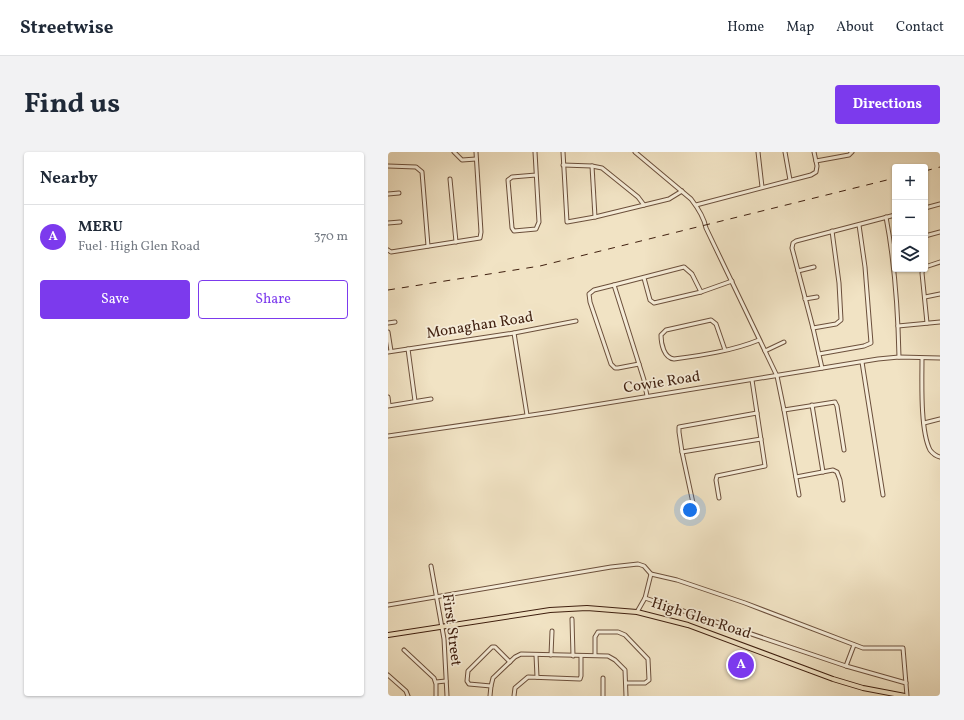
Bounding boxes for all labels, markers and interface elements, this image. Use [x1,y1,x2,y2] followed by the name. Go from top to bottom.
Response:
[20,15,113,41] text: Streetwise
[727,18,764,37] text: Home
[786,18,814,37] text: Map
[836,18,874,37] text: About
[896,18,944,37] text: Contact
[24,85,120,124] text: Find us
[835,85,940,124] button: Directions
[892,164,928,272] map controls
[892,164,928,200] button: +
[40,167,98,190] text: Nearby
[892,200,928,236] button: −
[78,217,123,238] text: MERU
[48,228,58,246] text: A
[314,228,348,246] text: 370 m
[892,236,928,272] button: layers
[78,238,200,256] text: Fuel · High Glen Road
[40,280,190,319] button: Save
[198,280,348,319] button: Share
[425,307,535,345] street label: Monaghan Road
[622,367,702,399] street label: Cowie Road
[680,500,700,520] your location
[436,593,466,667] street label: First Street
[648,593,754,645] street label: High Glen Road
[728,650,754,680] pin: A

